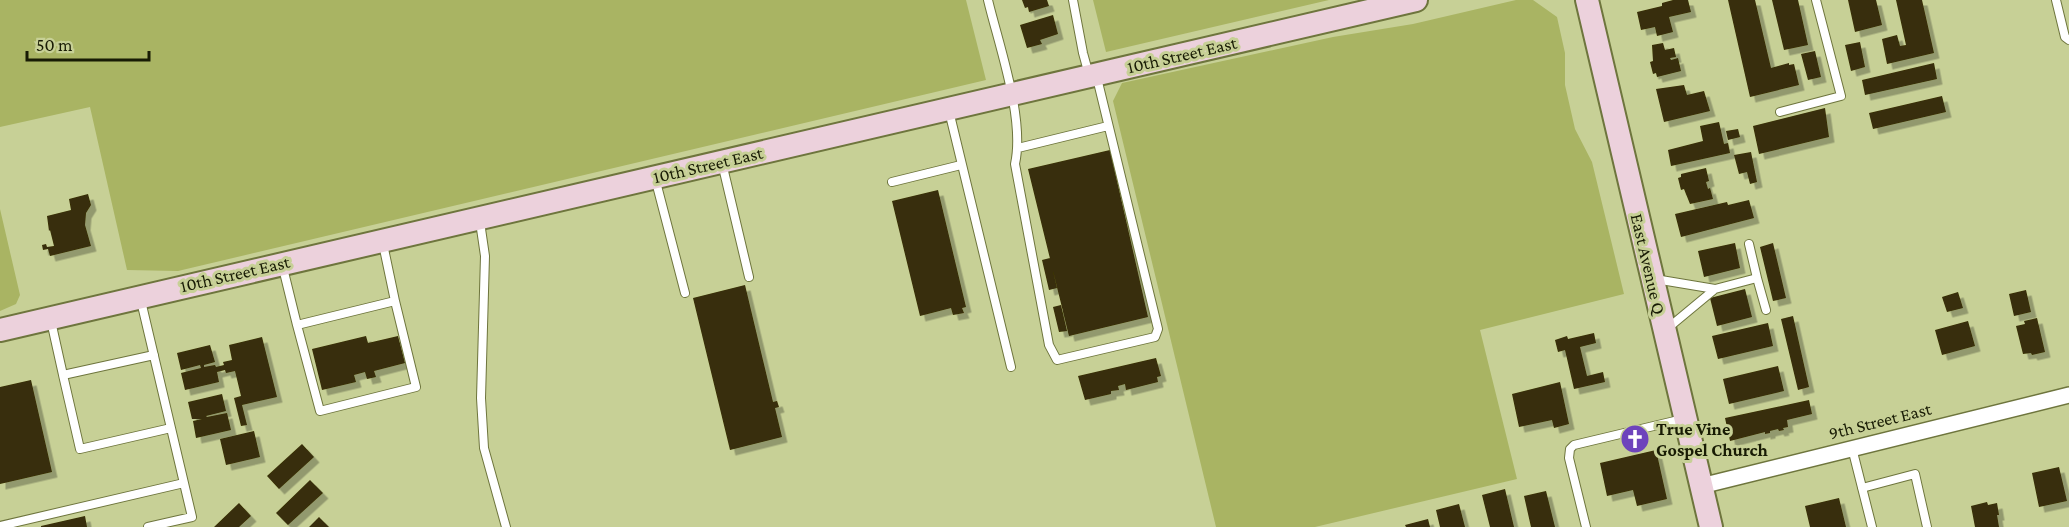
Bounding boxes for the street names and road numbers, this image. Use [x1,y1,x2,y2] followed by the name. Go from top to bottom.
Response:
[1125,32,1240,77] street label: 10th Street East
[651,142,766,187] street label: 10th Street East
[1627,212,1670,317] street label: East Avenue Q
[178,251,293,296] street label: 10th Street East
[1827,398,1934,443] street label: 9th Street East

